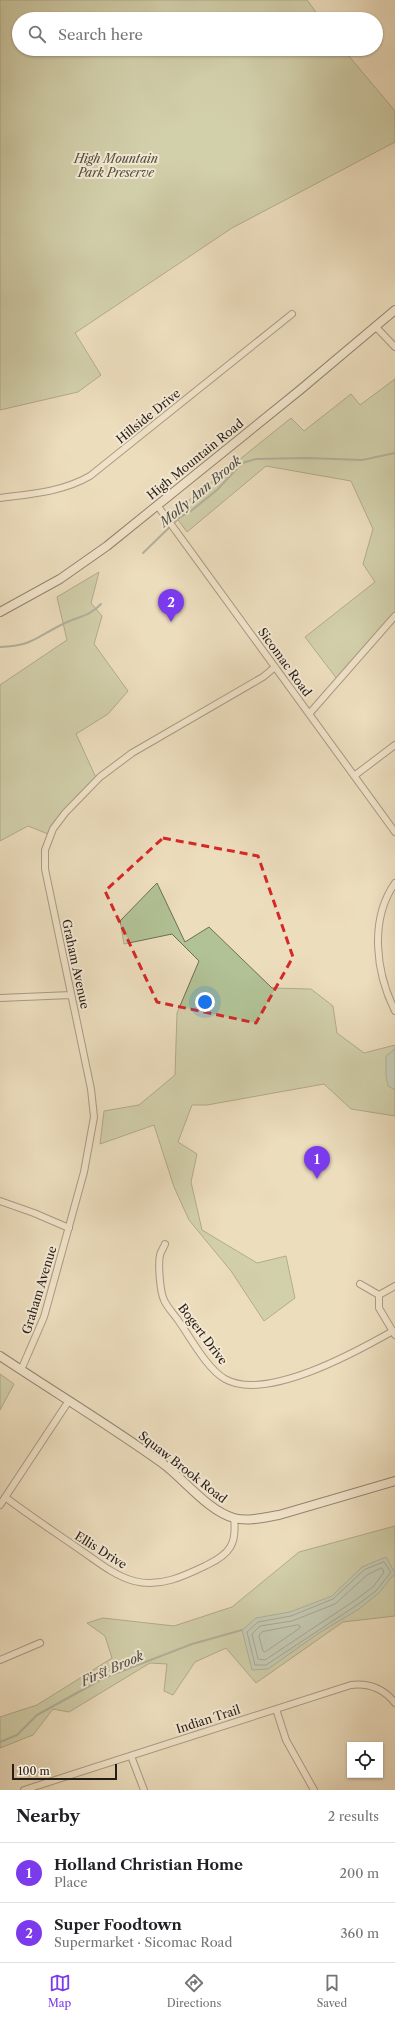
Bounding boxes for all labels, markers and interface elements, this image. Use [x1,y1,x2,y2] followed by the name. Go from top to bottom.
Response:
[12,12,383,56] search box
[26,23,48,45] icon: search
[58,25,143,44] text: Search here
[73,151,158,180] park label: High Mountain Park Preserve
[113,385,183,446] street label: Hillside Drive
[144,415,247,502] street label: High Mountain Road
[154,452,244,531] water label: Molly Ann Brook
[158,589,184,622] pin: 2
[255,625,315,700] street label: Sicomac Road
[59,918,93,1011] street label: Graham Avenue
[195,992,215,1012] your location
[304,1146,330,1179] pin: 1
[18,1244,60,1336] street label: Graham Avenue
[175,1301,231,1368] street label: Bogert Drive
[136,1428,231,1507] street label: Squaw Brook Road
[72,1528,130,1572] street label: Ellis Drive
[77,1647,146,1689] water label: First Brook
[174,1701,242,1736] street label: Indian Trail
[347,1742,383,1778] map controls
[347,1742,383,1778] button: locate
[12,1762,117,1781] scale bar
[18,1764,50,1778] text: 100 m
[16,1806,80,1826] text: Nearby
[328,1808,379,1824] text: 2 results
[54,1855,243,1874] text: Holland Christian Home
[26,1865,32,1881] text: 1
[339,1865,379,1881] text: 200 m
[54,1874,87,1890] text: Place
[54,1915,182,1934] text: Super Foodtown
[25,1925,33,1941] text: 2
[340,1925,379,1941] text: 360 m
[54,1934,232,1950] text: Supermarket · Sicomac Road
[48,1972,71,2010] tab: Map
[167,1972,221,2010] tab: Directions
[317,1972,347,2010] tab: Saved

